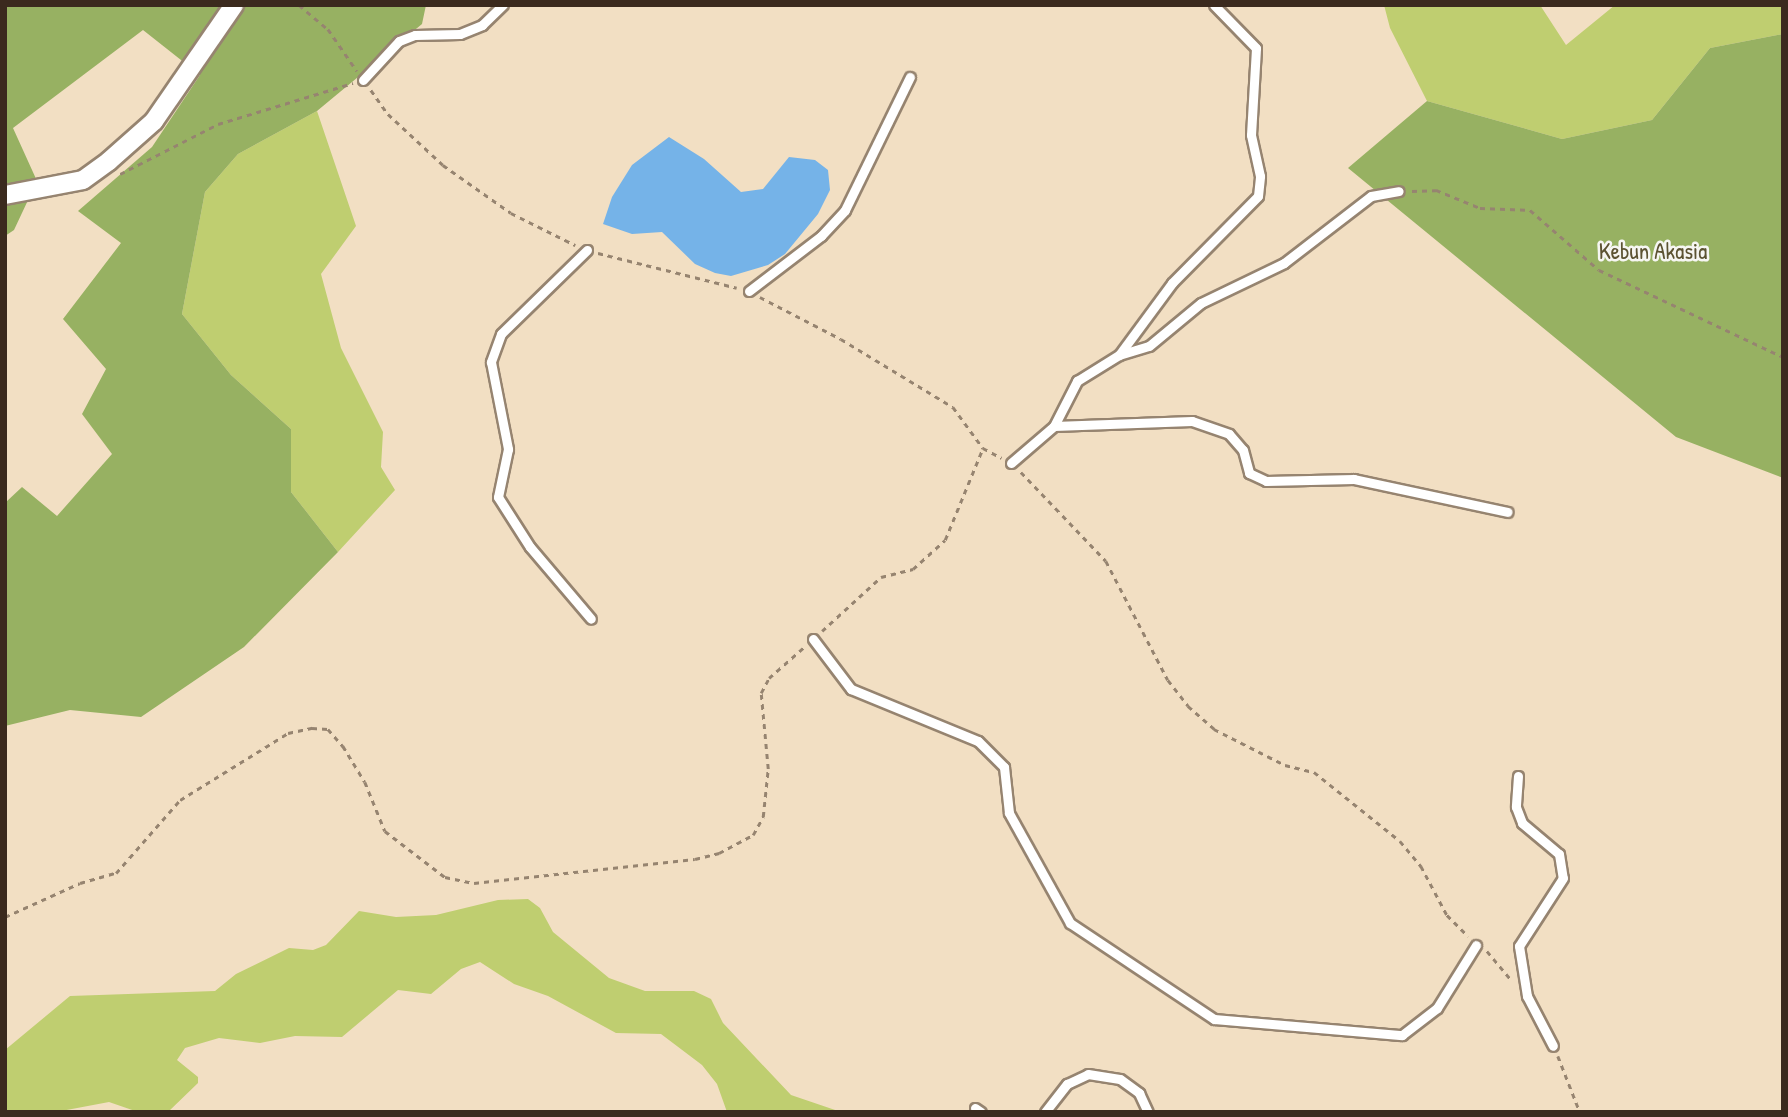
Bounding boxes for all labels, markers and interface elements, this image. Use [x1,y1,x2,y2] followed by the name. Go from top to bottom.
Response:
[1599,237,1707,265] park label: Kebun Akasia

